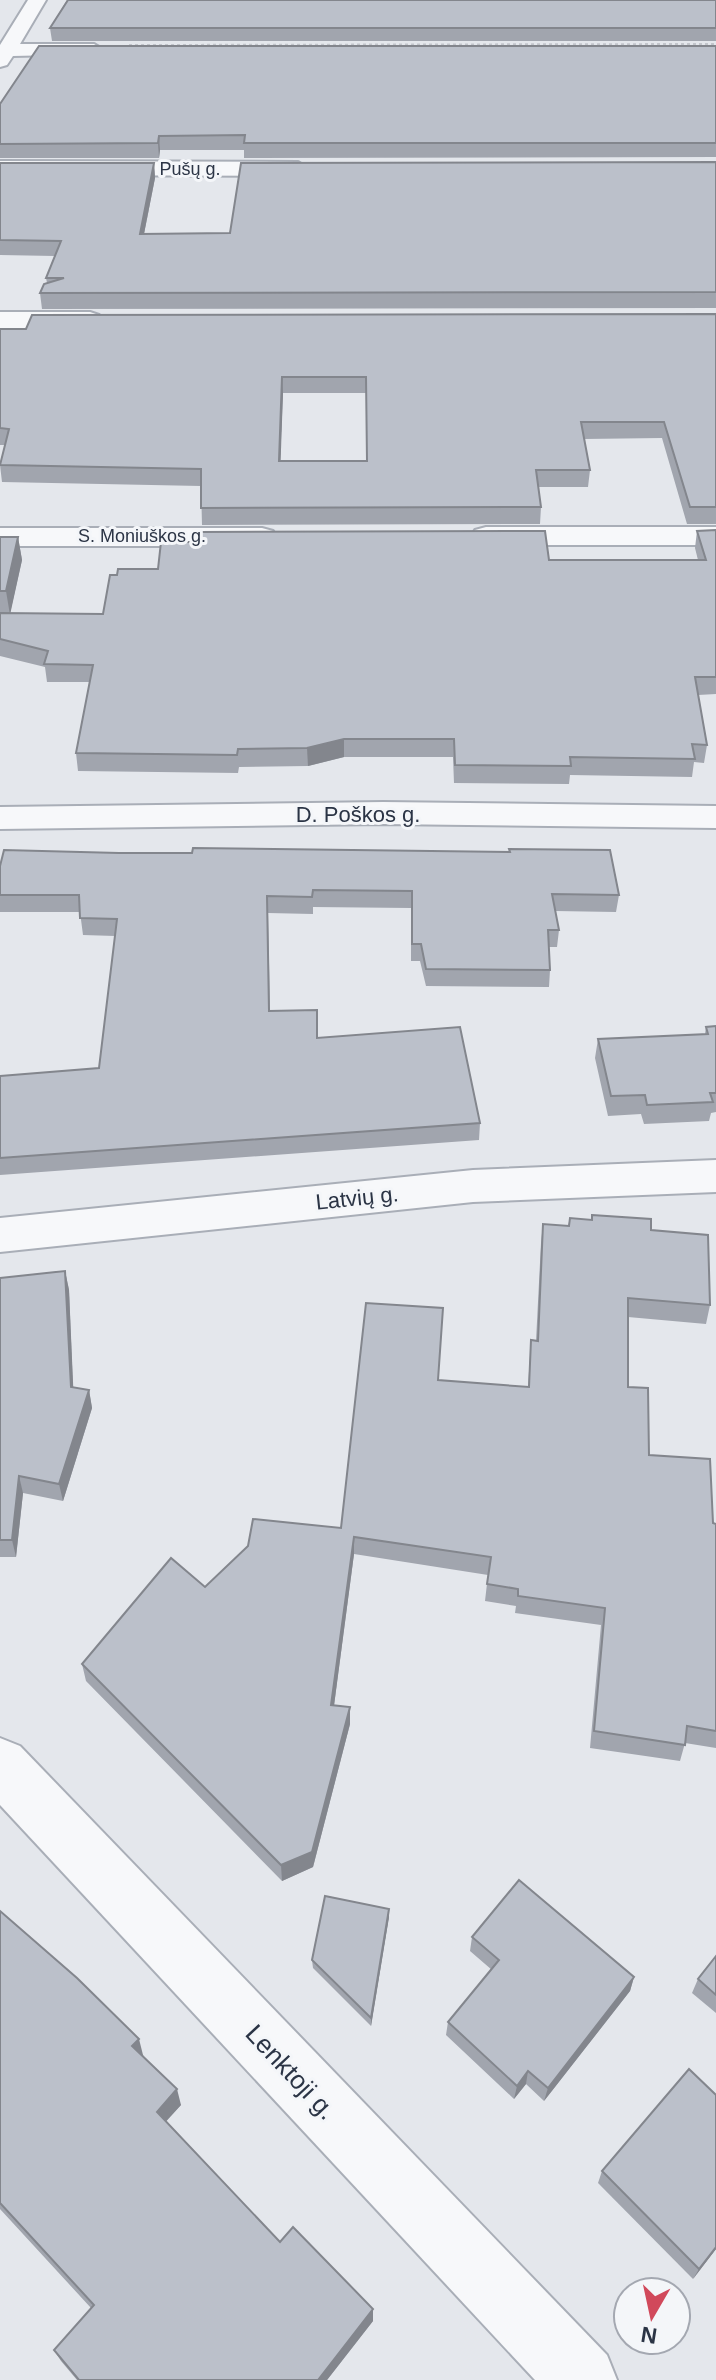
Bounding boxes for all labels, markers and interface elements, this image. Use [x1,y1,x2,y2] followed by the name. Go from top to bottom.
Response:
[159,159,221,179] street label: Pušų g.
[78,526,206,546] street label: S. Moniuškos g.
[296,802,420,827] street label: D. Poškos g.
[314,1181,400,1215] street label: Latvių g.
[240,2018,342,2126] street label: Lenktoji g.
[612,2276,692,2356] north arrow
[639,2322,659,2349] text: N

